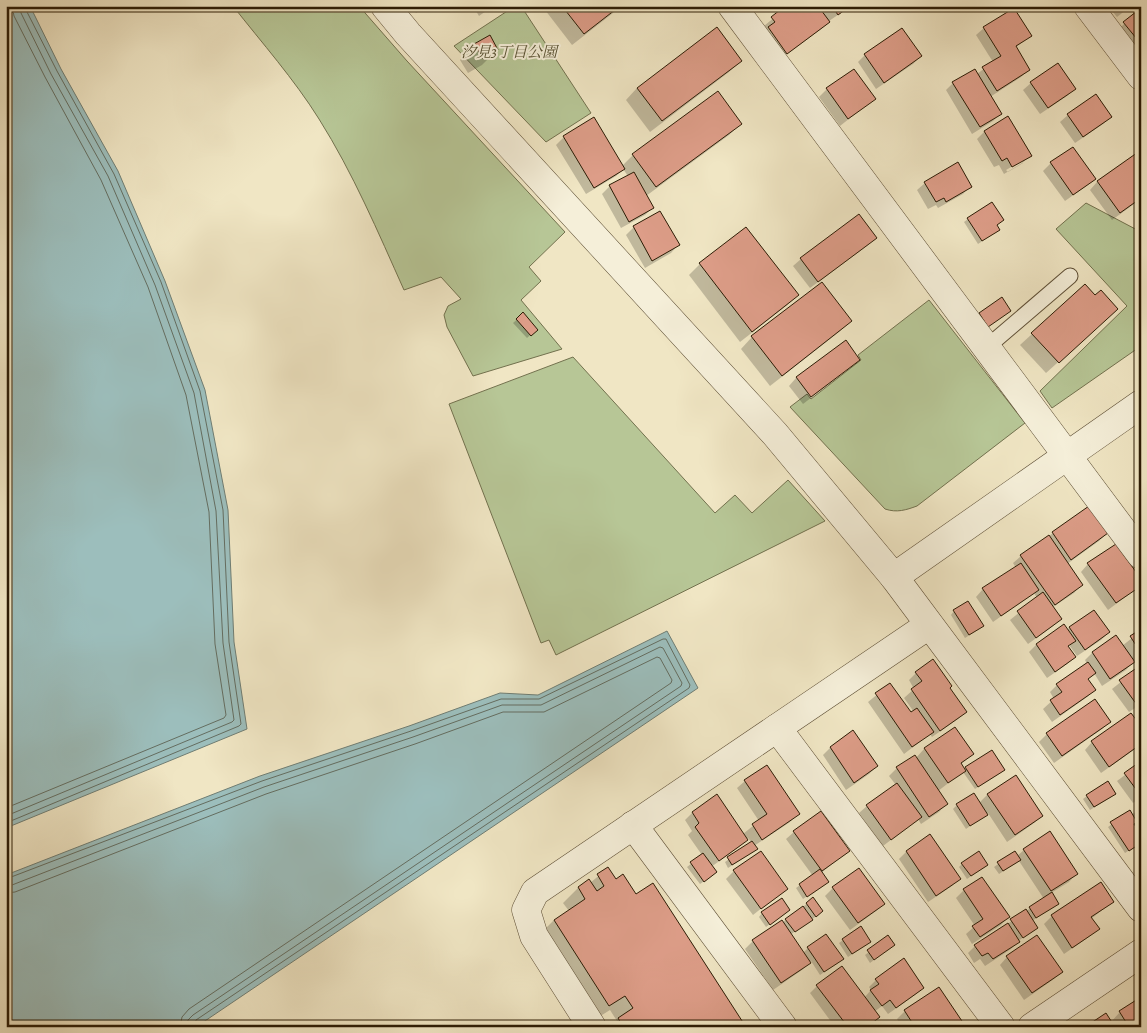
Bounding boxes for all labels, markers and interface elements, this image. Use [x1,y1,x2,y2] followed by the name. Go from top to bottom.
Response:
[461,42,560,62] park label: 汐見3丁目公園

